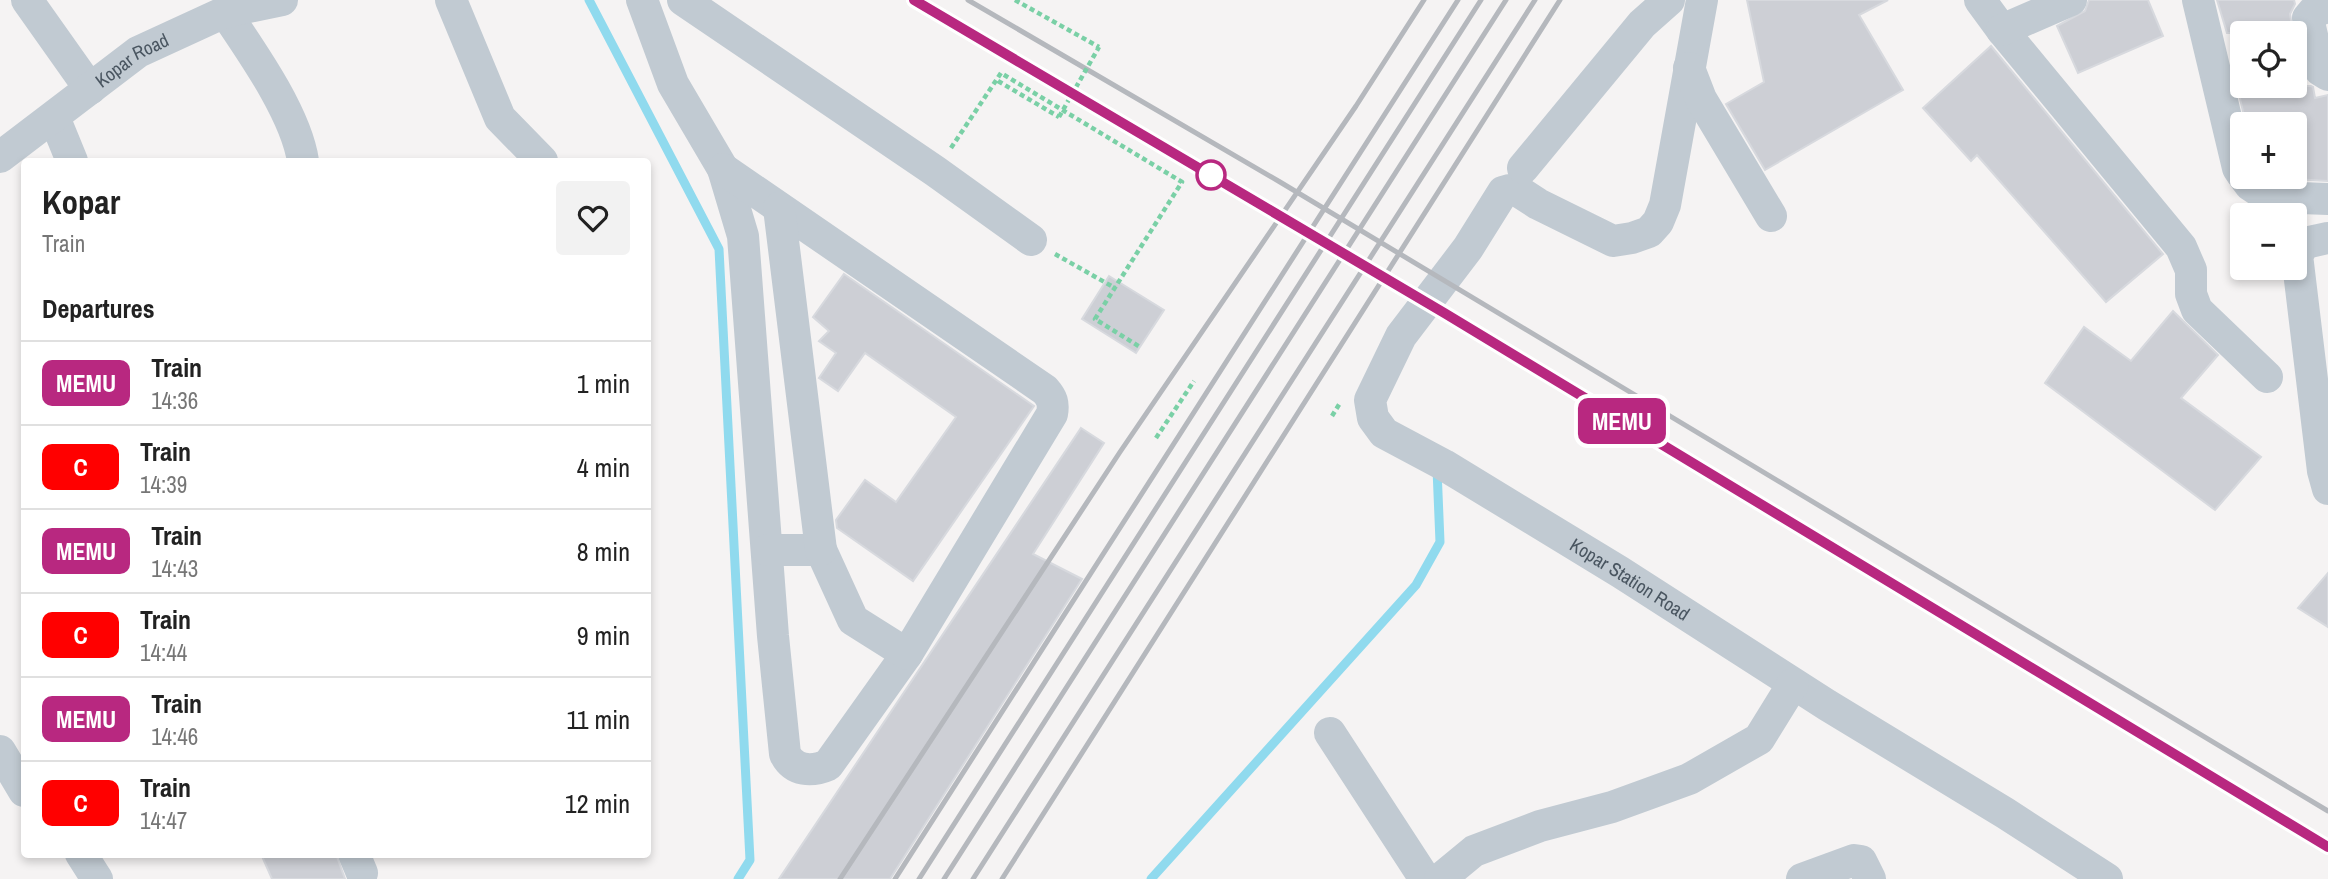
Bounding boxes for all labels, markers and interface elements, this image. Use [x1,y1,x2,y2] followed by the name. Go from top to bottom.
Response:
[2230,21,2307,280] map controls
[2230,21,2307,98] button: locate
[90,27,173,93] street label: Kopar Road
[2230,112,2307,189] button: +
[1196,160,1226,190] unlabelled marker
[42,180,120,224] text: Kopar
[556,181,630,255] button: heart
[2230,203,2307,280] button: −
[42,228,85,259] text: Train
[42,291,155,326] text: Departures
[151,350,202,385] text: Train
[577,366,630,401] text: 1 min
[56,367,116,399] text: MEMU
[151,385,198,416] text: 14:36
[1573,398,1671,444] line badge: MEMU
[1592,405,1652,437] text: MEMU
[140,434,191,469] text: Train
[577,450,630,485] text: 4 min
[73,451,88,483] text: C
[140,469,187,500] text: 14:39
[151,518,202,553] text: Train
[1565,532,1695,627] street label: Kopar Station Road
[577,534,630,569] text: 8 min
[56,535,116,567] text: MEMU
[151,553,198,584] text: 14:43
[140,602,191,637] text: Train
[577,618,630,653] text: 9 min
[73,619,88,651] text: C
[140,637,187,668] text: 14:44
[151,686,202,721] text: Train
[566,702,630,737] text: 11 min
[56,703,116,735] text: MEMU
[151,721,198,752] text: 14:46
[140,770,191,805] text: Train
[565,786,630,821] text: 12 min
[73,787,88,819] text: C
[140,805,187,836] text: 14:47

